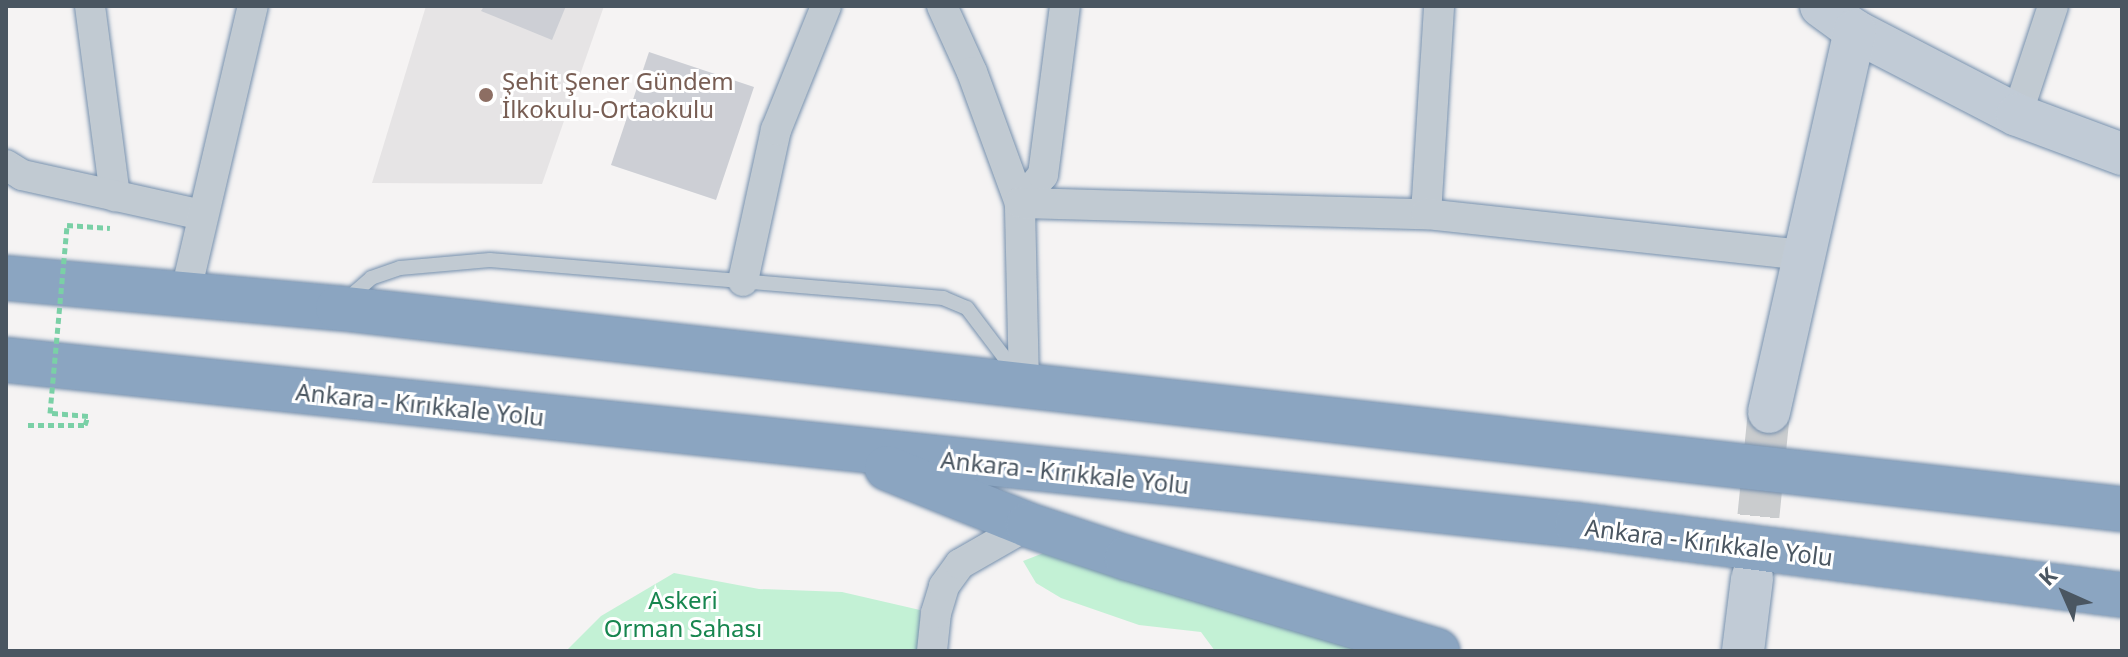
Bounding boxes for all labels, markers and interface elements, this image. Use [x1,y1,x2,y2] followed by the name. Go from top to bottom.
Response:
[502,67,734,123] place label: Şehit Şener Gündem İlkokulu-Ortaokulu
[477,86,495,104] marker: Şehit Şener Gündem İlkokulu-Ortaokulu
[294,377,546,431] street label: Ankara - Kırıkkale Yolu
[939,445,1191,499] street label: Ankara - Kırıkkale Yolu
[1583,512,1835,572] street label: Ankara - Kırıkkale Yolu
[2024,553,2104,633] north arrow
[2031,560,2063,592] text: K
[604,586,762,642] park label: Askeri Orman Sahası

